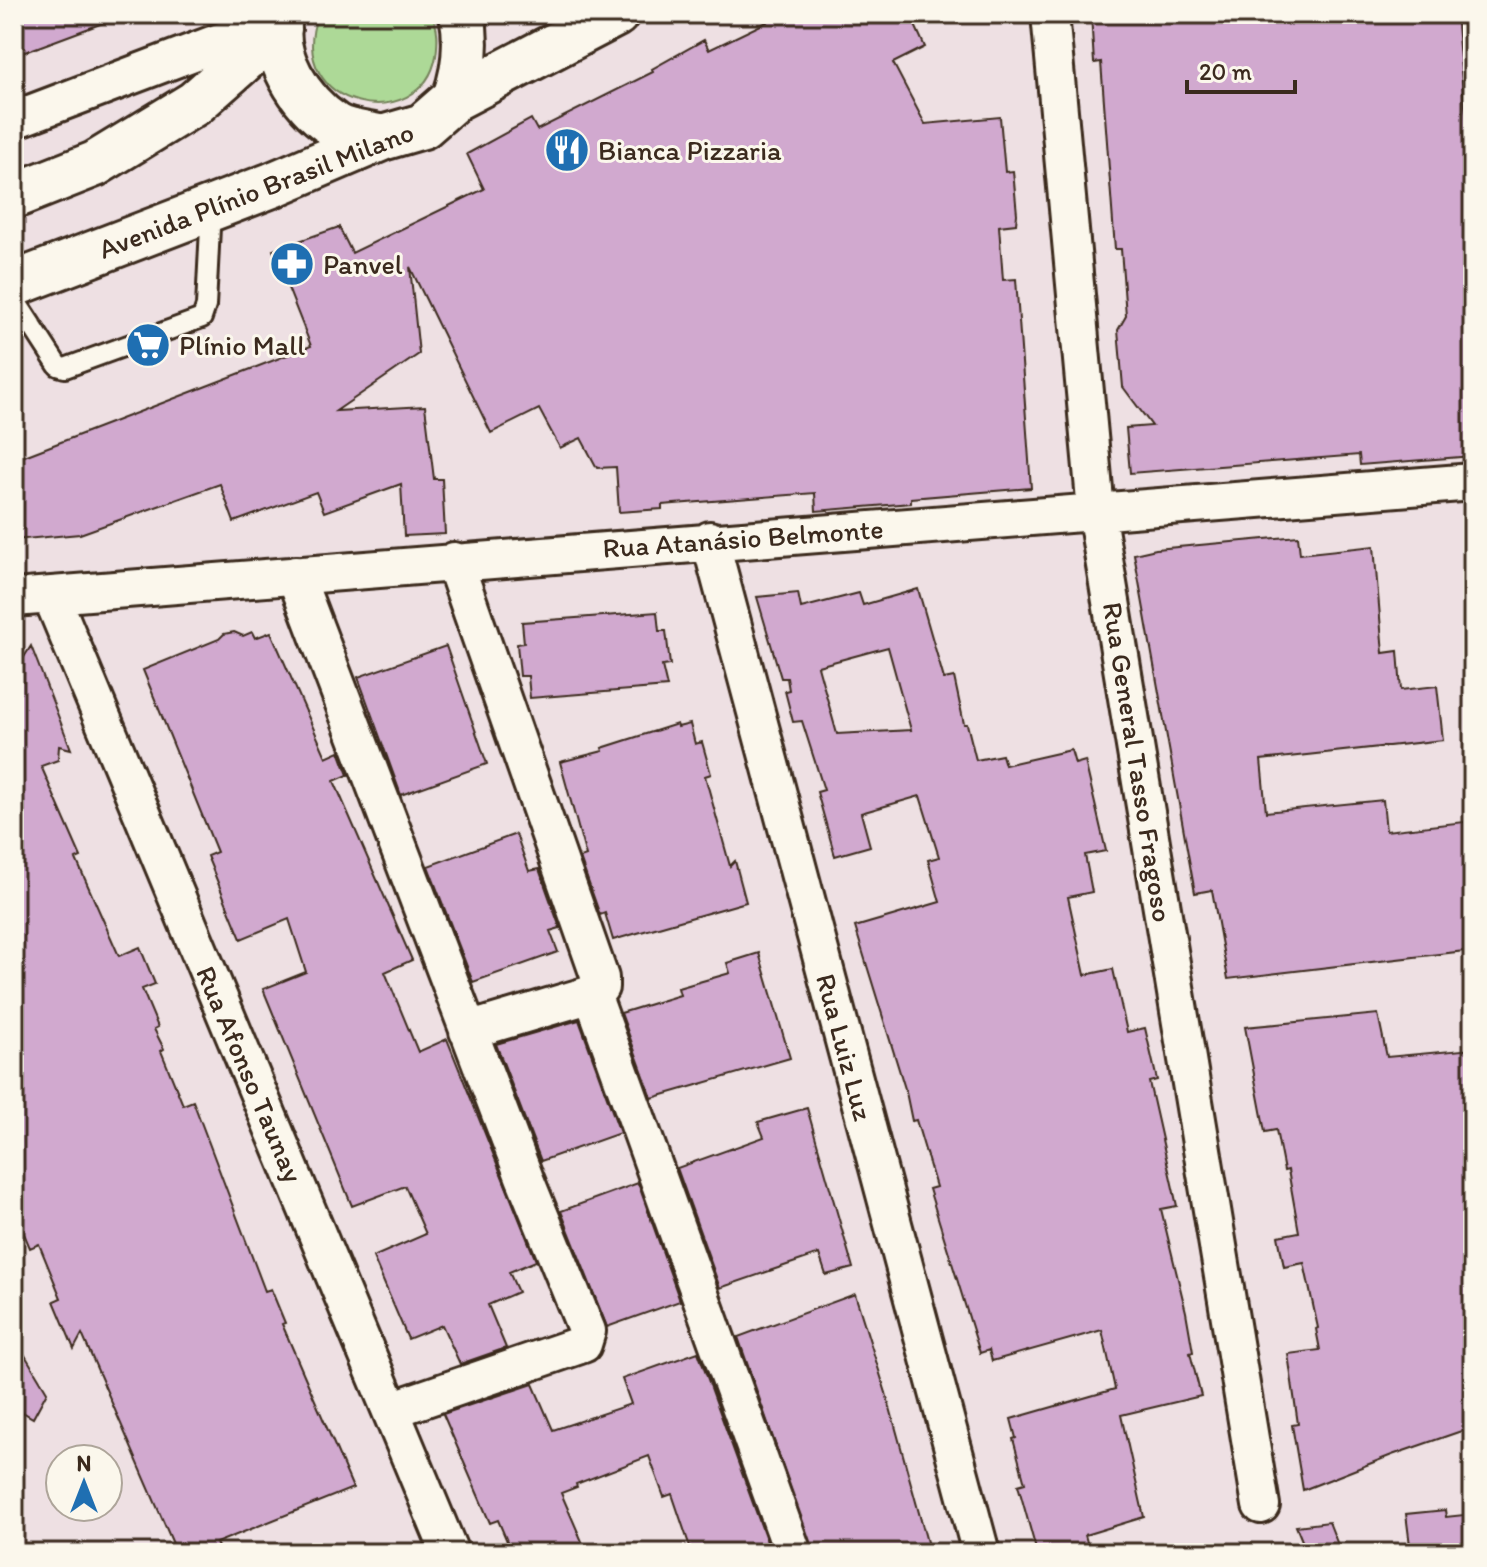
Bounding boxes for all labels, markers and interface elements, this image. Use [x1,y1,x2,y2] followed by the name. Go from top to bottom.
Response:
[1187,44,1295,94] scale bar
[1199,57,1252,86] text: 20 m
[94,114,418,266] street label: Avenida Plínio Brasil Milano
[543,126,591,174] restaurant icon: Bianca Pizzaria
[598,133,782,167] place label: Bianca Pizzaria
[268,240,316,288] pharmacy icon: Panvel
[323,247,403,281] place label: Panvel
[124,321,172,369] supermarket icon: Plínio Mall
[179,328,305,362] place label: Plínio Mall
[601,511,885,565] street label: Rua Atanásio Belmonte
[1096,600,1180,924] street label: Rua General Tasso Fragoso
[189,961,311,1187] street label: Rua Afonso Taunay
[809,970,881,1124] street label: Rua Luiz Luz
[44,1443,124,1523] north arrow
[77,1450,91,1477] text: N

